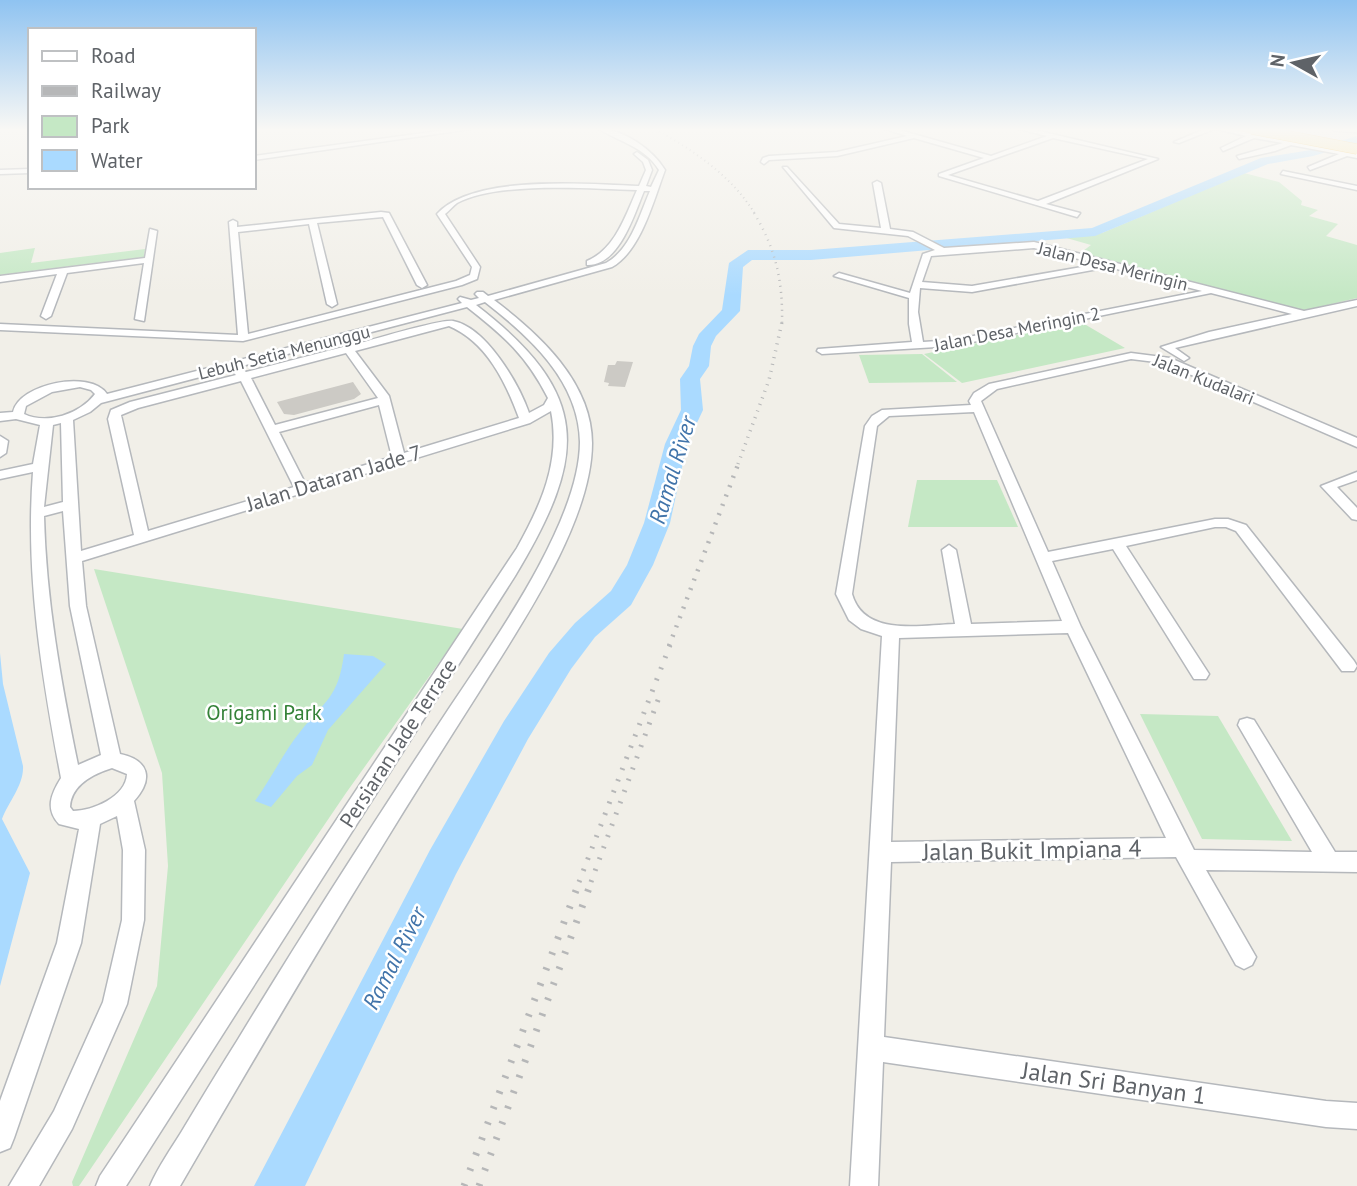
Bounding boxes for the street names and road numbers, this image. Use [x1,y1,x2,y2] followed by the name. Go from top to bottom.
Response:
[1035,236,1190,296] street label: Jalan Desa Meringin
[931,302,1102,357] street label: Jalan Desa Meringin 2
[196,319,372,385] street label: Lebuh Setia Menunggu
[1149,348,1258,410] street label: Jalan Kudalari
[242,438,425,518] street label: Jalan Dataran Jade 7
[333,654,463,832] street label: Persiaran Jade Terrace
[921,833,1142,867] street label: Jalan Bukit Impiana 4
[1019,1055,1208,1111] street label: Jalan Sri Banyan 1

